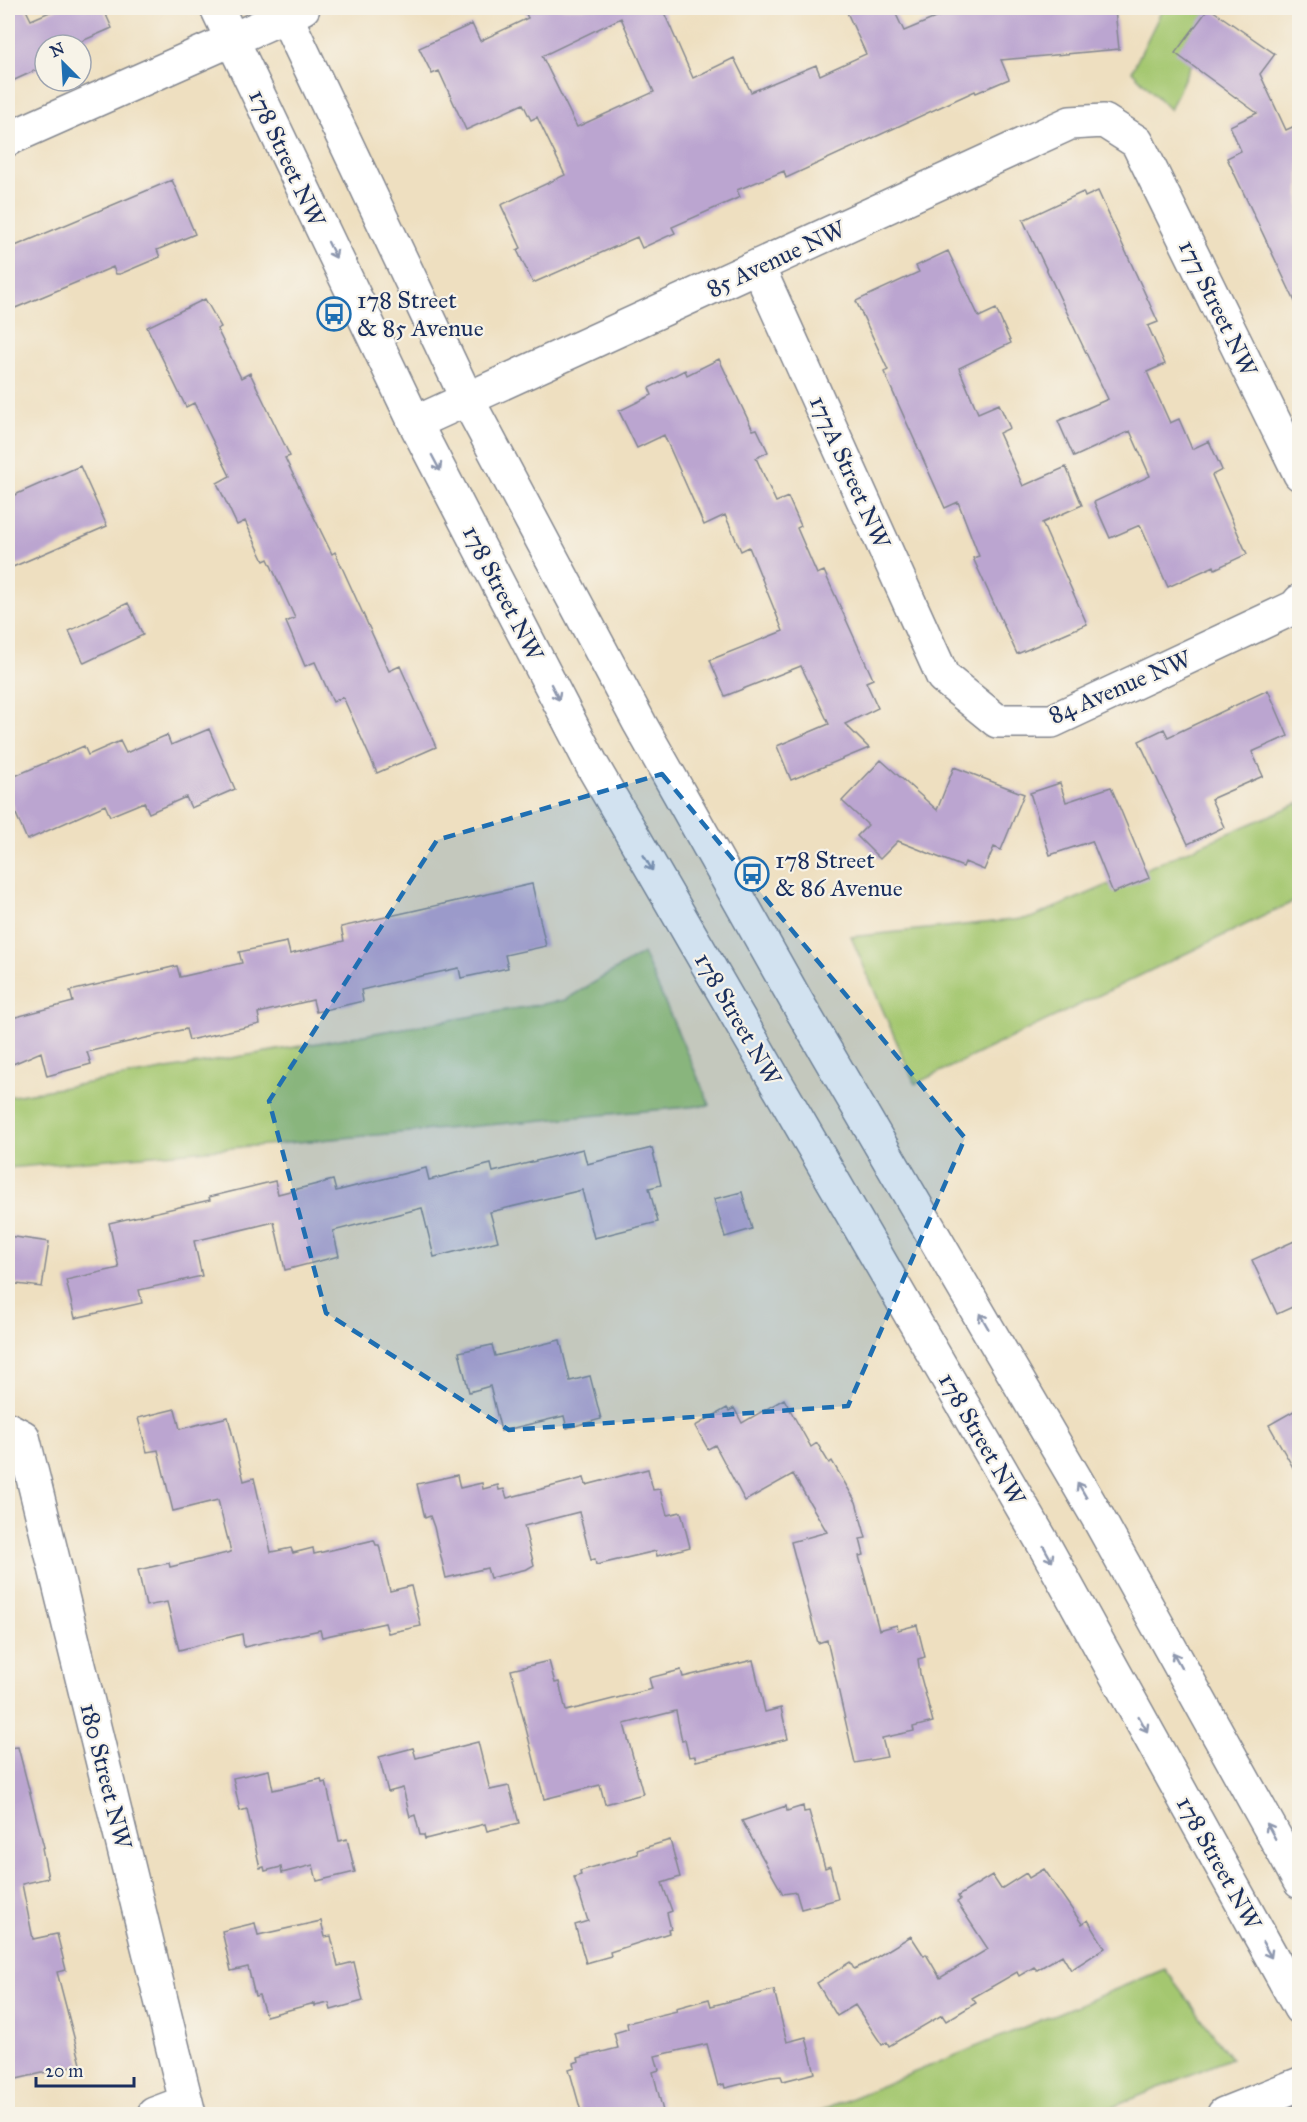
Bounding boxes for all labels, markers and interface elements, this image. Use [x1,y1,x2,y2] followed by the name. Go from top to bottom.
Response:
[33,33,93,93] north arrow
[47,38,68,61] text: N
[242,85,332,233] street label: 178 Street NW
[702,213,851,304] street label: 85 Avenue NW
[1172,235,1264,382] street label: 177 Street NW
[326,241,338,259] one-way arrow
[357,285,484,343] place label: 178 Street & 85 Avenue
[316,296,352,332] bus stop icon: 178 Street & 85 Avenue
[803,391,898,554] street label: 177A Street NW
[430,454,442,472] one-way arrow
[456,520,551,667] street label: 178 Street NW
[1044,643,1197,730] street label: 84 Avenue NW
[549,683,561,701] one-way arrow
[775,845,903,903] place label: 178 Street & 86 Avenue
[643,854,655,871] one-way arrow
[734,856,770,892] bus stop icon: 178 Street & 86 Avenue
[688,947,789,1092] street label: 178 Street NW
[978,1313,990,1330] one-way arrow
[932,1367,1033,1512] street label: 178 Street NW
[1076,1482,1088,1499] one-way arrow
[1043,1544,1054,1562] one-way arrow
[1171,1652,1183,1669] one-way arrow
[73,1700,139,1853] street label: 180 Street NW
[1137,1715,1149,1732] one-way arrow
[1170,1791,1269,1936] street label: 178 Street NW
[1265,1823,1277,1840] one-way arrow
[1261,1941,1273,1958] one-way arrow
[36,2050,134,2088] scale bar
[45,2060,83,2082] text: 20 m

